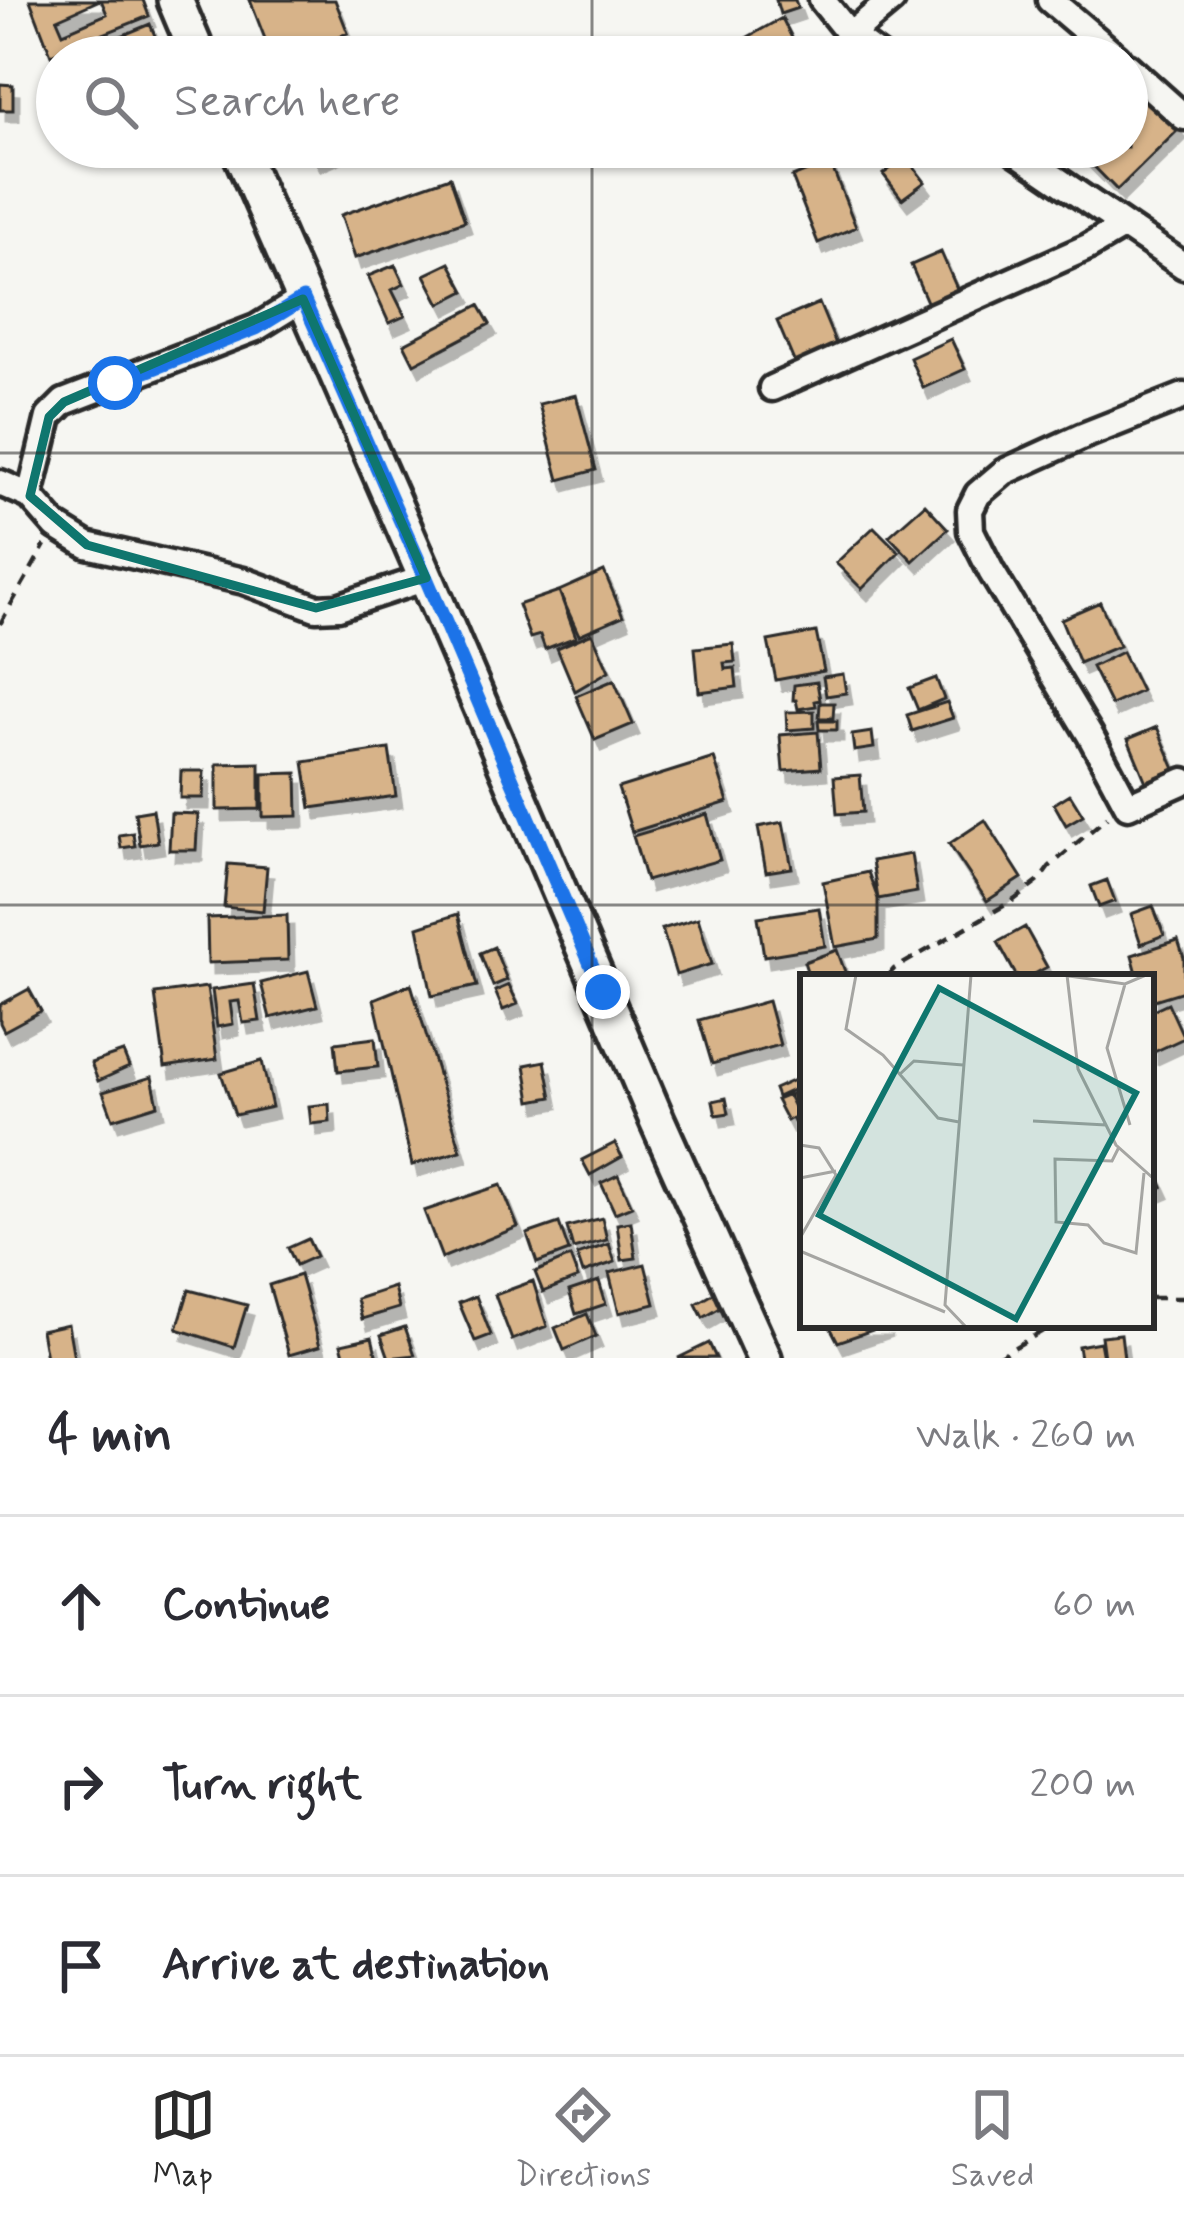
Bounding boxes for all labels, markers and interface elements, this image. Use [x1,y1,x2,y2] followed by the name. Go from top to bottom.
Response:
[36,36,1148,168] search box
[78,69,144,135] icon: search
[174,73,401,132] text: Search here
[88,356,142,410] route start
[576,965,630,1019] route end
[800,974,1154,1328] inset map
[48,1403,172,1469] text: 4 min
[916,1411,1136,1462] text: Walk · 260 m
[48,1573,114,1639] icon: ahead
[162,1576,330,1635] text: Continue
[1052,1580,1136,1631] text: 60 m
[48,1753,114,1819] icon: right
[162,1756,362,1815] text: Turn right
[1030,1760,1136,1811] text: 200 m
[48,1933,114,1999] icon: arrive
[162,1936,550,1995] text: Arrive at destination
[150,2082,216,2198] tab: Map
[515,2082,651,2198] tab: Directions
[951,2082,1034,2198] tab: Saved

